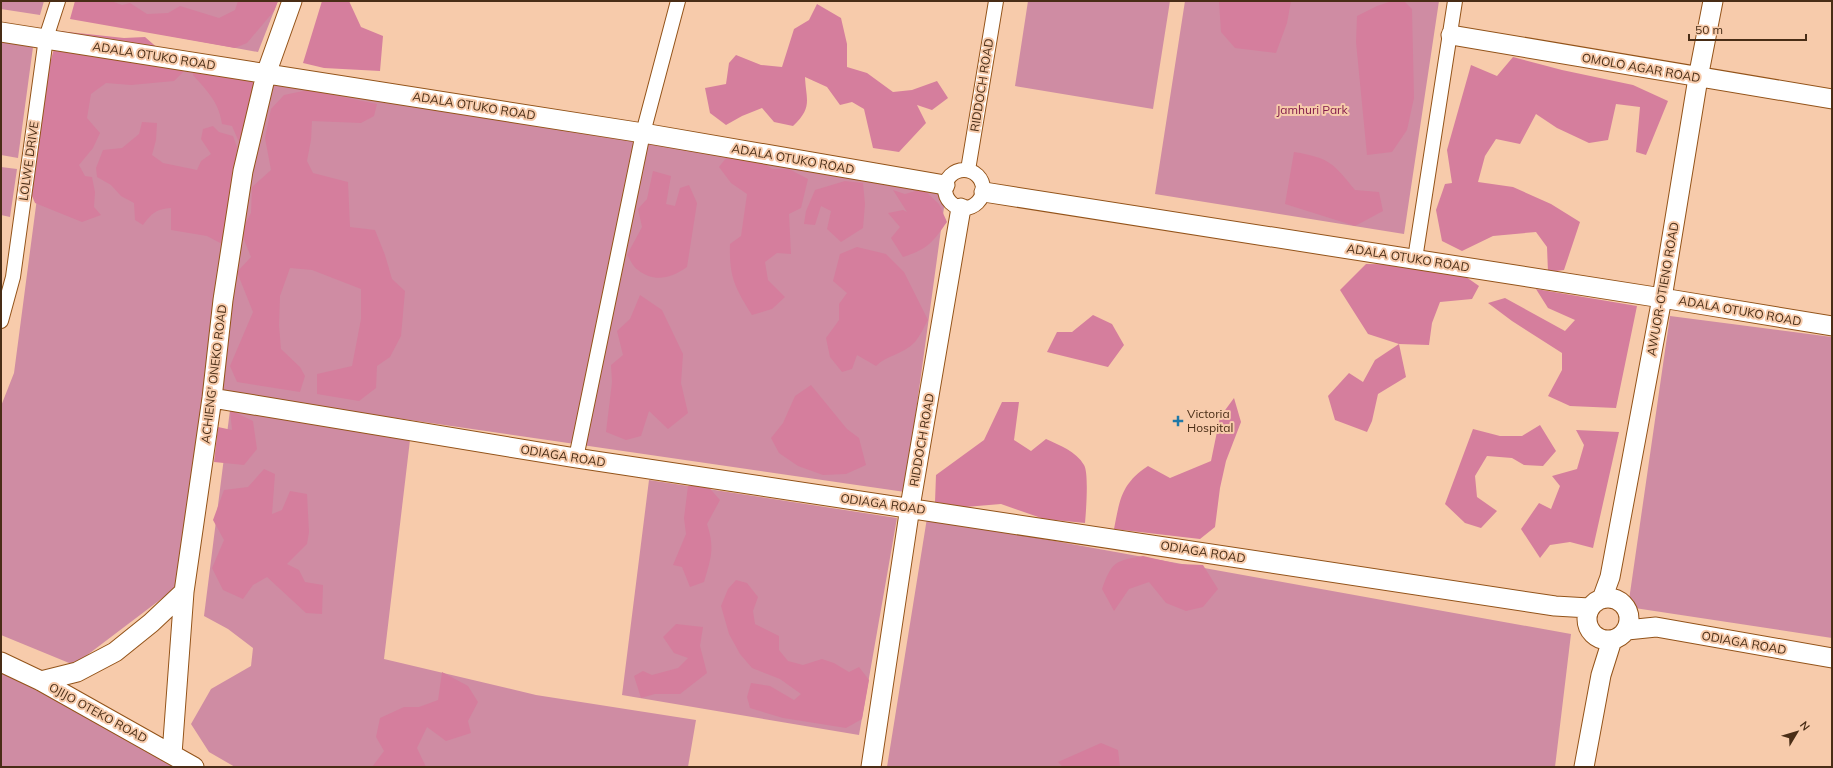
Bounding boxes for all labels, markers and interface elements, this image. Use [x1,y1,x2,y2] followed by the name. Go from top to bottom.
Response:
[1689,16,1806,42] scale bar
[1695,22,1723,37] text: 50 m
[967,37,996,133] street label: RIDDOCH ROAD
[92,38,217,73] street label: ADALA OTUKO ROAD
[1581,50,1702,85] street label: OMOLO AGAR ROAD
[412,88,537,123] street label: ADALA OTUKO ROAD
[1276,102,1348,117] park label: Jamhuri Park
[16,120,42,202] street label: LOLWE DRIVE
[731,140,856,177] street label: ADALA OTUKO ROAD
[1643,221,1682,357] street label: AWUOR-OTIENO ROAD
[1346,240,1471,275] street label: ADALA OTUKO ROAD
[1678,292,1803,329] street label: ADALA OTUKO ROAD
[198,304,229,444] street label: ACHIENG' ONEKO ROAD
[906,392,937,488] street label: RIDDOCH ROAD
[1187,406,1233,435] place label: Victoria Hospital
[1172,415,1184,427] marker: Victoria Hospital
[519,441,607,470] street label: ODIAGA ROAD
[839,490,927,517] street label: ODIAGA ROAD
[1159,537,1247,566] street label: ODIAGA ROAD
[1700,628,1788,657] street label: ODIAGA ROAD
[46,679,150,746] street label: OJIJO OTEKO ROAD
[1777,712,1817,752] north arrow
[1797,718,1813,733] text: N

